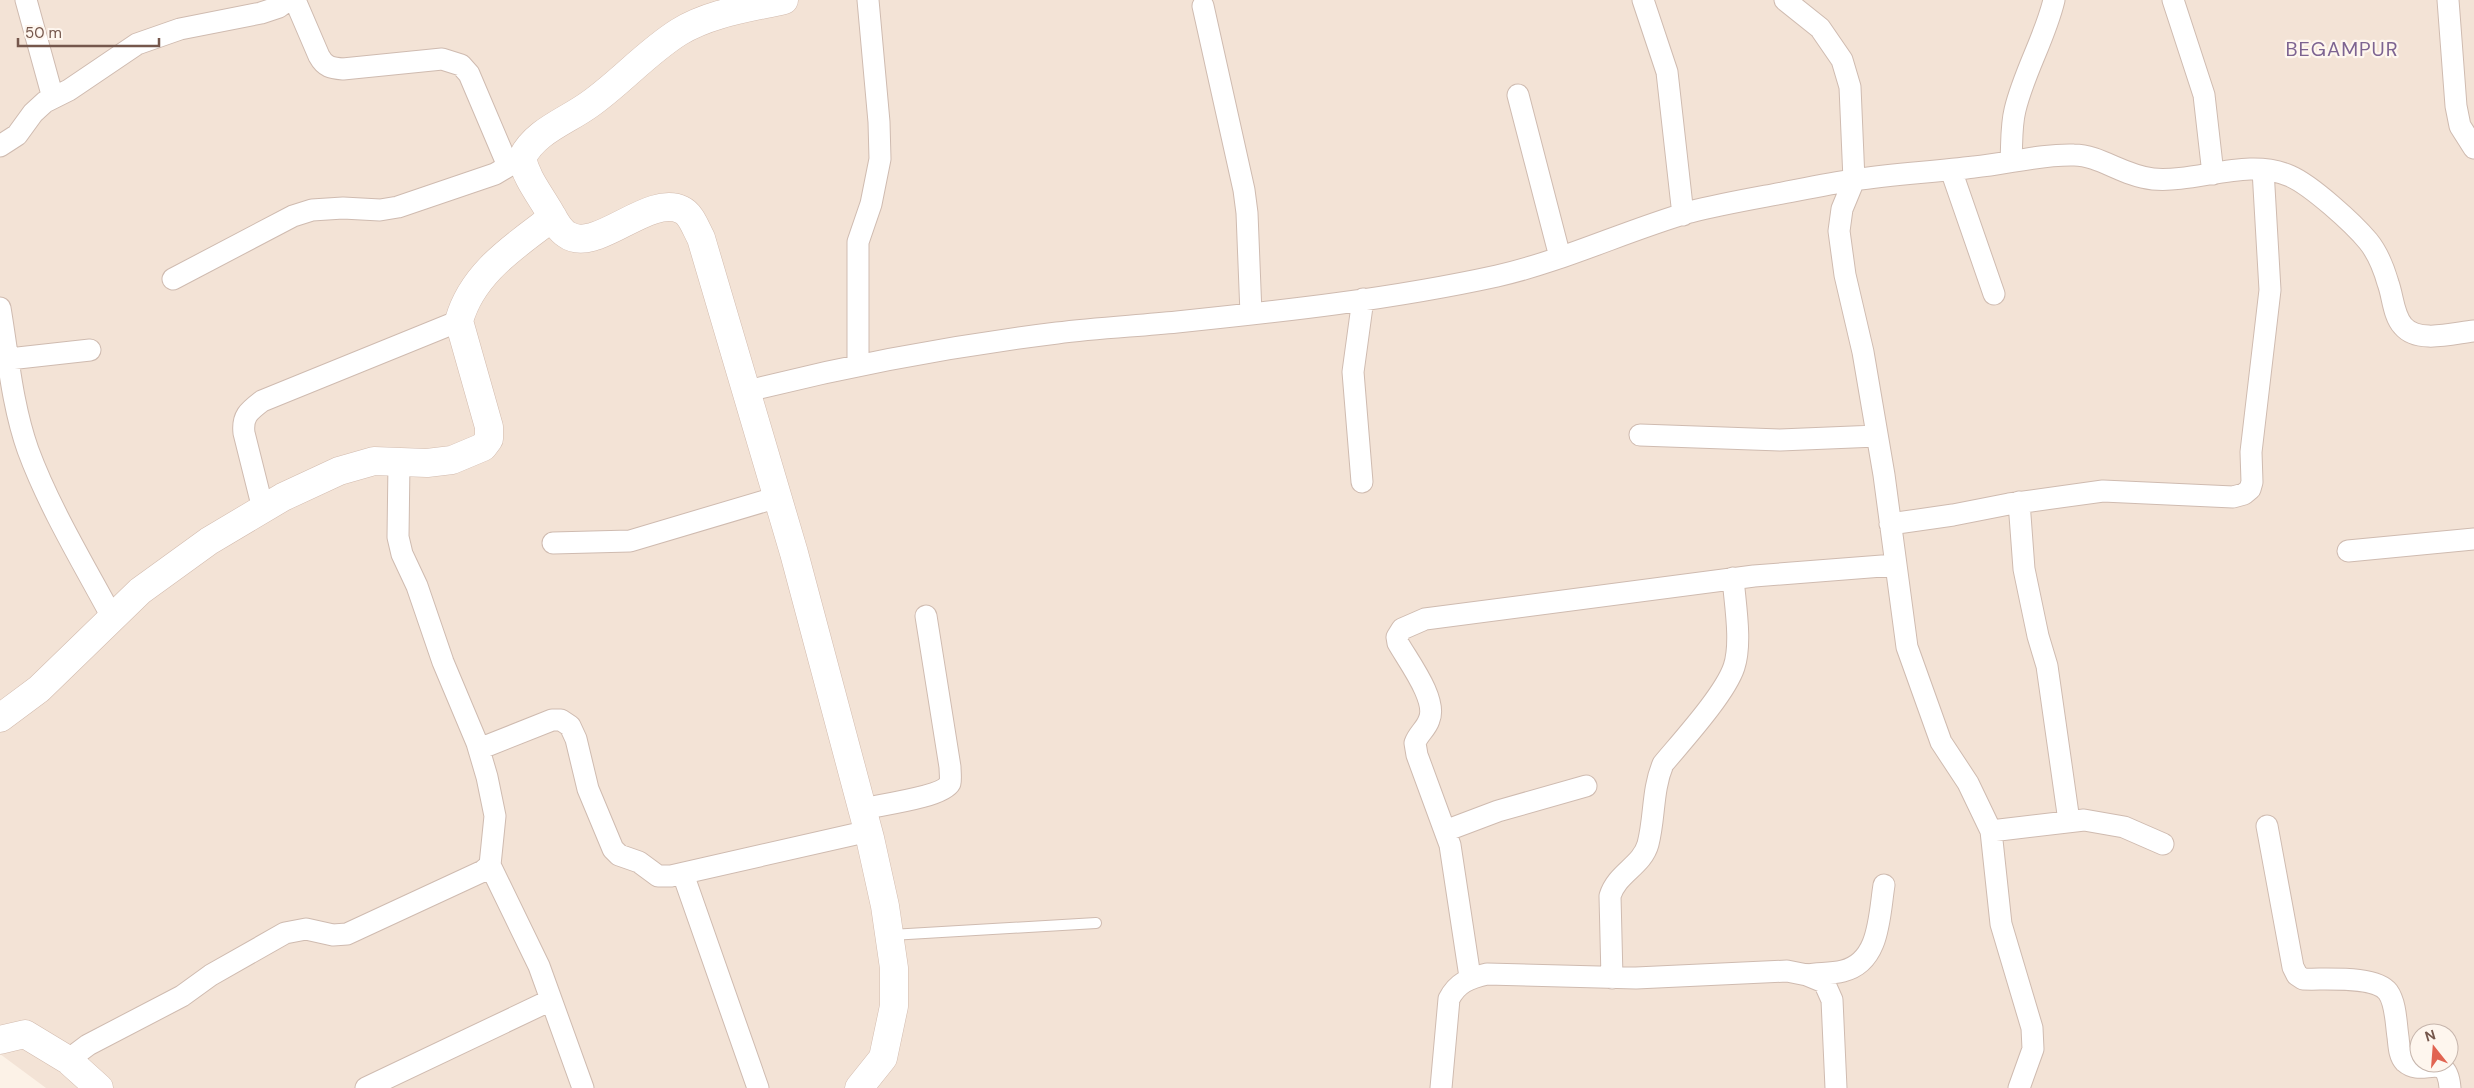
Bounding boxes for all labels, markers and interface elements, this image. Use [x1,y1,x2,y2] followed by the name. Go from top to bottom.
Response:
[18,15,159,47] scale bar
[25,23,62,43] text: 50 m
[2285,36,2399,62] district label: BEGAMPUR
[2409,1023,2459,1073] north arrow
[2423,1025,2438,1046] text: N

